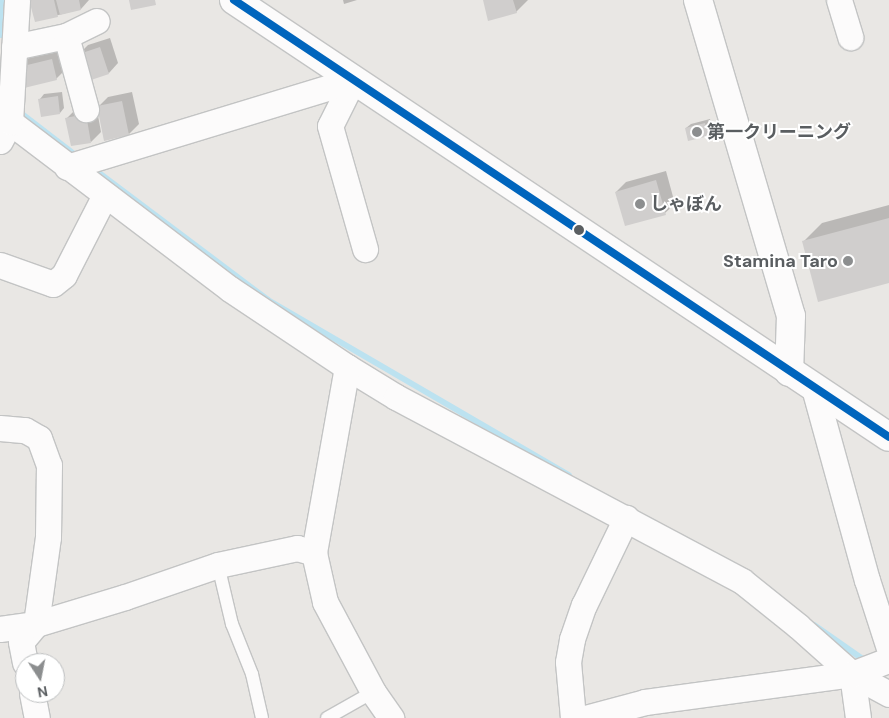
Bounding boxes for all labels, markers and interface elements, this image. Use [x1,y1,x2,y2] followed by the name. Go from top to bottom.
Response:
[707,121,851,143] place label: 第一クリーニング
[691,126,703,138] marker: 第一クリーニング
[650,193,722,215] place label: しゃぼん
[634,198,646,210] marker: しゃぼん
[574,225,584,235] unlabelled marker
[723,250,838,272] place label: Stamina Taro
[842,255,854,267] marker: Stamina Taro
[15,653,65,703] north arrow
[36,682,49,702] text: N

